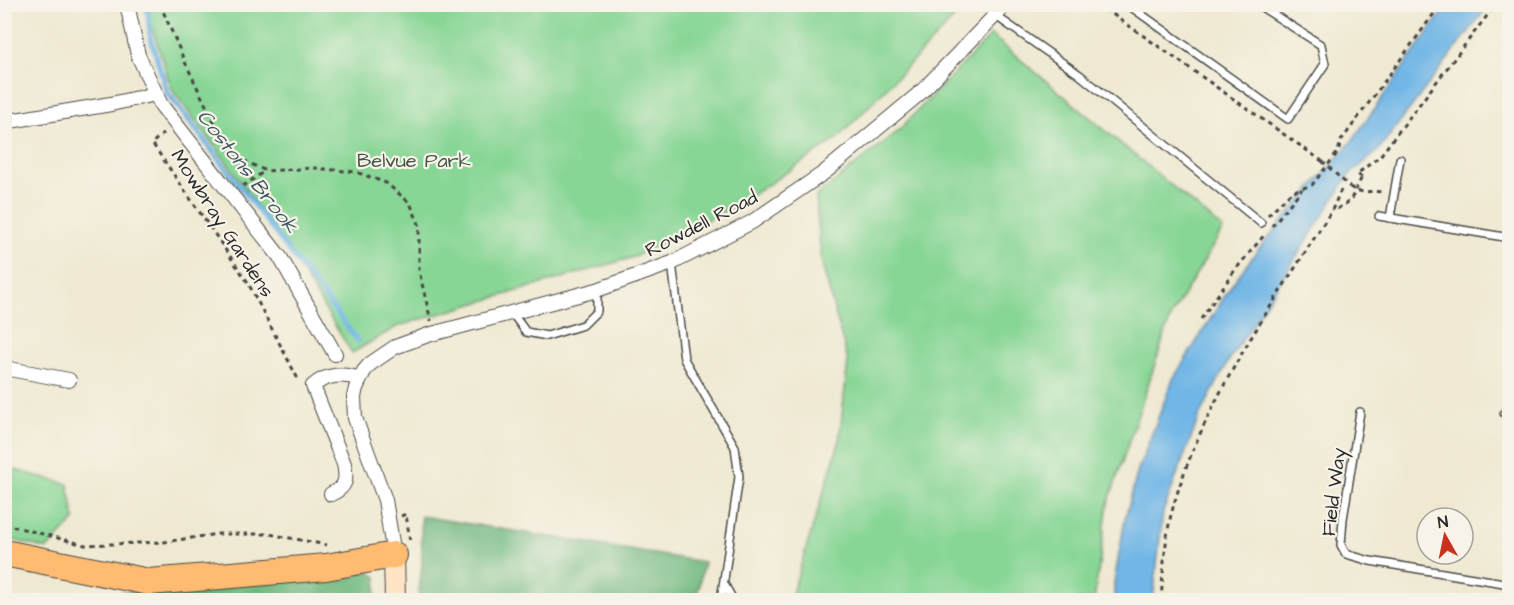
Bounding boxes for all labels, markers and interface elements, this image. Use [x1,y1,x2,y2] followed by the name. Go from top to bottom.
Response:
[190,103,306,240] water label: Costons Brook
[163,144,281,304] street label: Mowbray Gardens
[357,147,471,175] park label: Belvue Park
[640,183,763,264] street label: Rowdell Road
[1315,446,1354,538] street label: Field Way
[1415,506,1475,566] north arrow
[1436,511,1449,534] text: N

